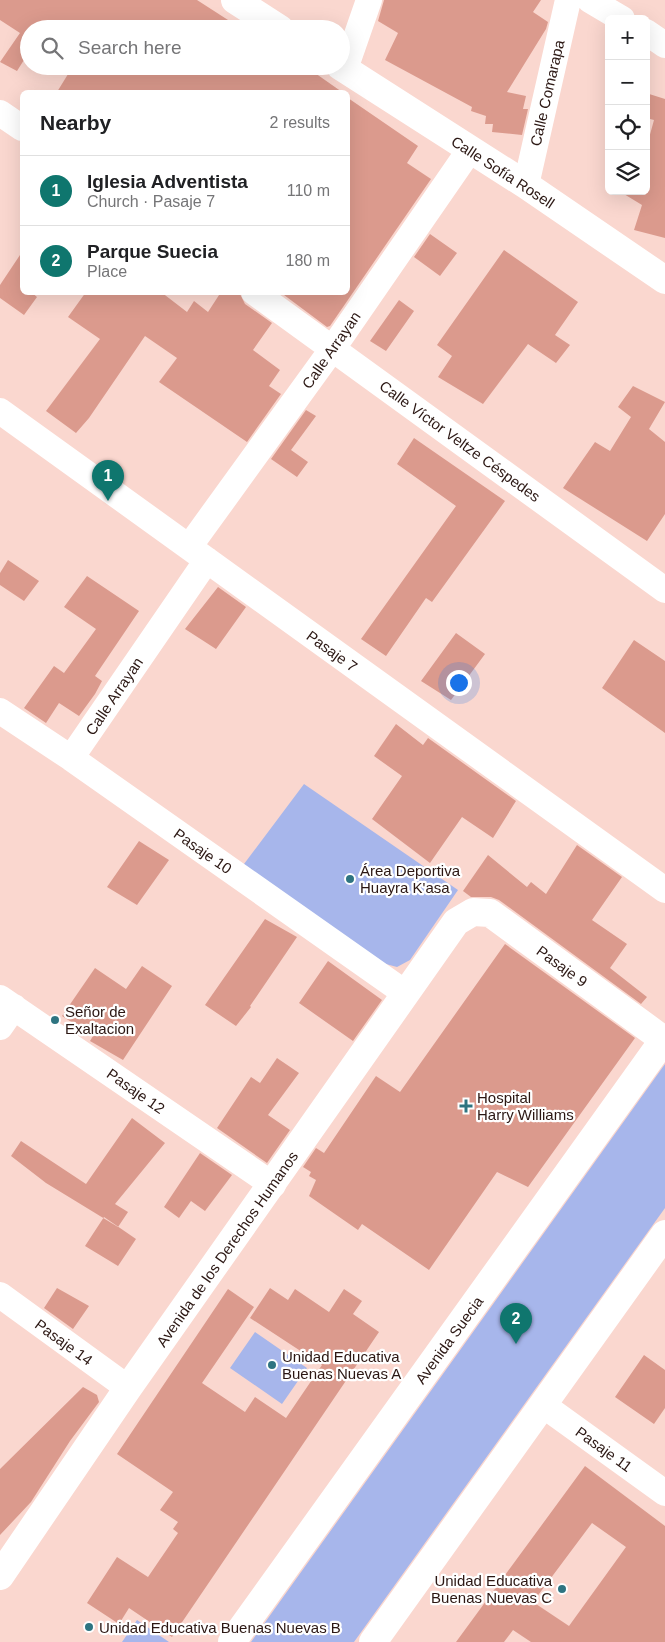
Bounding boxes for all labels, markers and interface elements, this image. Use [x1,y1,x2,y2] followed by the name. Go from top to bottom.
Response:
[605,15,650,195] map controls
[605,15,650,60] button: +
[20,20,350,75] search box
[38,34,66,62] icon: search
[78,37,182,58] text: Search here
[527,38,568,148] street label: Calle Comarapa
[605,60,650,105] button: −
[605,105,650,150] button: locate
[40,111,111,134] text: Nearby
[270,114,330,131] text: 2 results
[448,132,558,212] street label: Calle Sofía Rosell
[605,150,650,195] button: layers
[87,171,248,192] text: Iglesia Adventista
[52,182,60,199] text: 1
[287,182,330,199] text: 110 m
[87,193,215,210] text: Church · Pasaje 7
[87,241,218,262] text: Parque Suecia
[52,252,60,269] text: 2
[286,252,330,269] text: 180 m
[87,263,127,280] text: Place
[298,308,364,392] street label: Calle Arrayan
[376,377,544,505] street label: Calle Víctor Veltze Céspedes
[92,460,124,501] pin: 1
[303,627,361,675] street label: Pasaje 7
[82,654,146,738] street label: Calle Arrayan
[446,670,472,696] your location
[171,825,235,877] street label: Pasaje 10
[360,862,461,896] place label: Área Deportiva Huayra K'asa
[344,873,356,885] marker: Área Deportiva Huayra K'asa
[533,942,591,990] street label: Pasaje 9
[65,1003,134,1037] place label: Señor de Exaltacion
[49,1014,61,1026] marker: Señor de Exaltacion
[104,1065,168,1117] street label: Pasaje 12
[477,1089,574,1123] place label: Hospital Harry Williams
[459,1099,473,1113] marker: Hospital Harry Williams
[153,1148,301,1350] street label: Avenida de los Derechos Humanos
[412,1292,487,1387] street label: Avenida Suecia
[500,1303,532,1344] pin: 2
[32,1316,96,1368] street label: Pasaje 14
[282,1348,401,1382] place label: Unidad Educativa Buenas Nuevas A
[266,1359,278,1371] marker: Unidad Educativa Buenas Nuevas A
[572,1423,636,1475] street label: Pasaje 11
[431,1572,553,1606] place label: Unidad Educativa Buenas Nuevas C
[556,1583,568,1595] marker: Unidad Educativa Buenas Nuevas C
[99,1619,341,1636] place label: Unidad Educativa Buenas Nuevas B
[83,1621,95,1633] marker: Unidad Educativa Buenas Nuevas B

